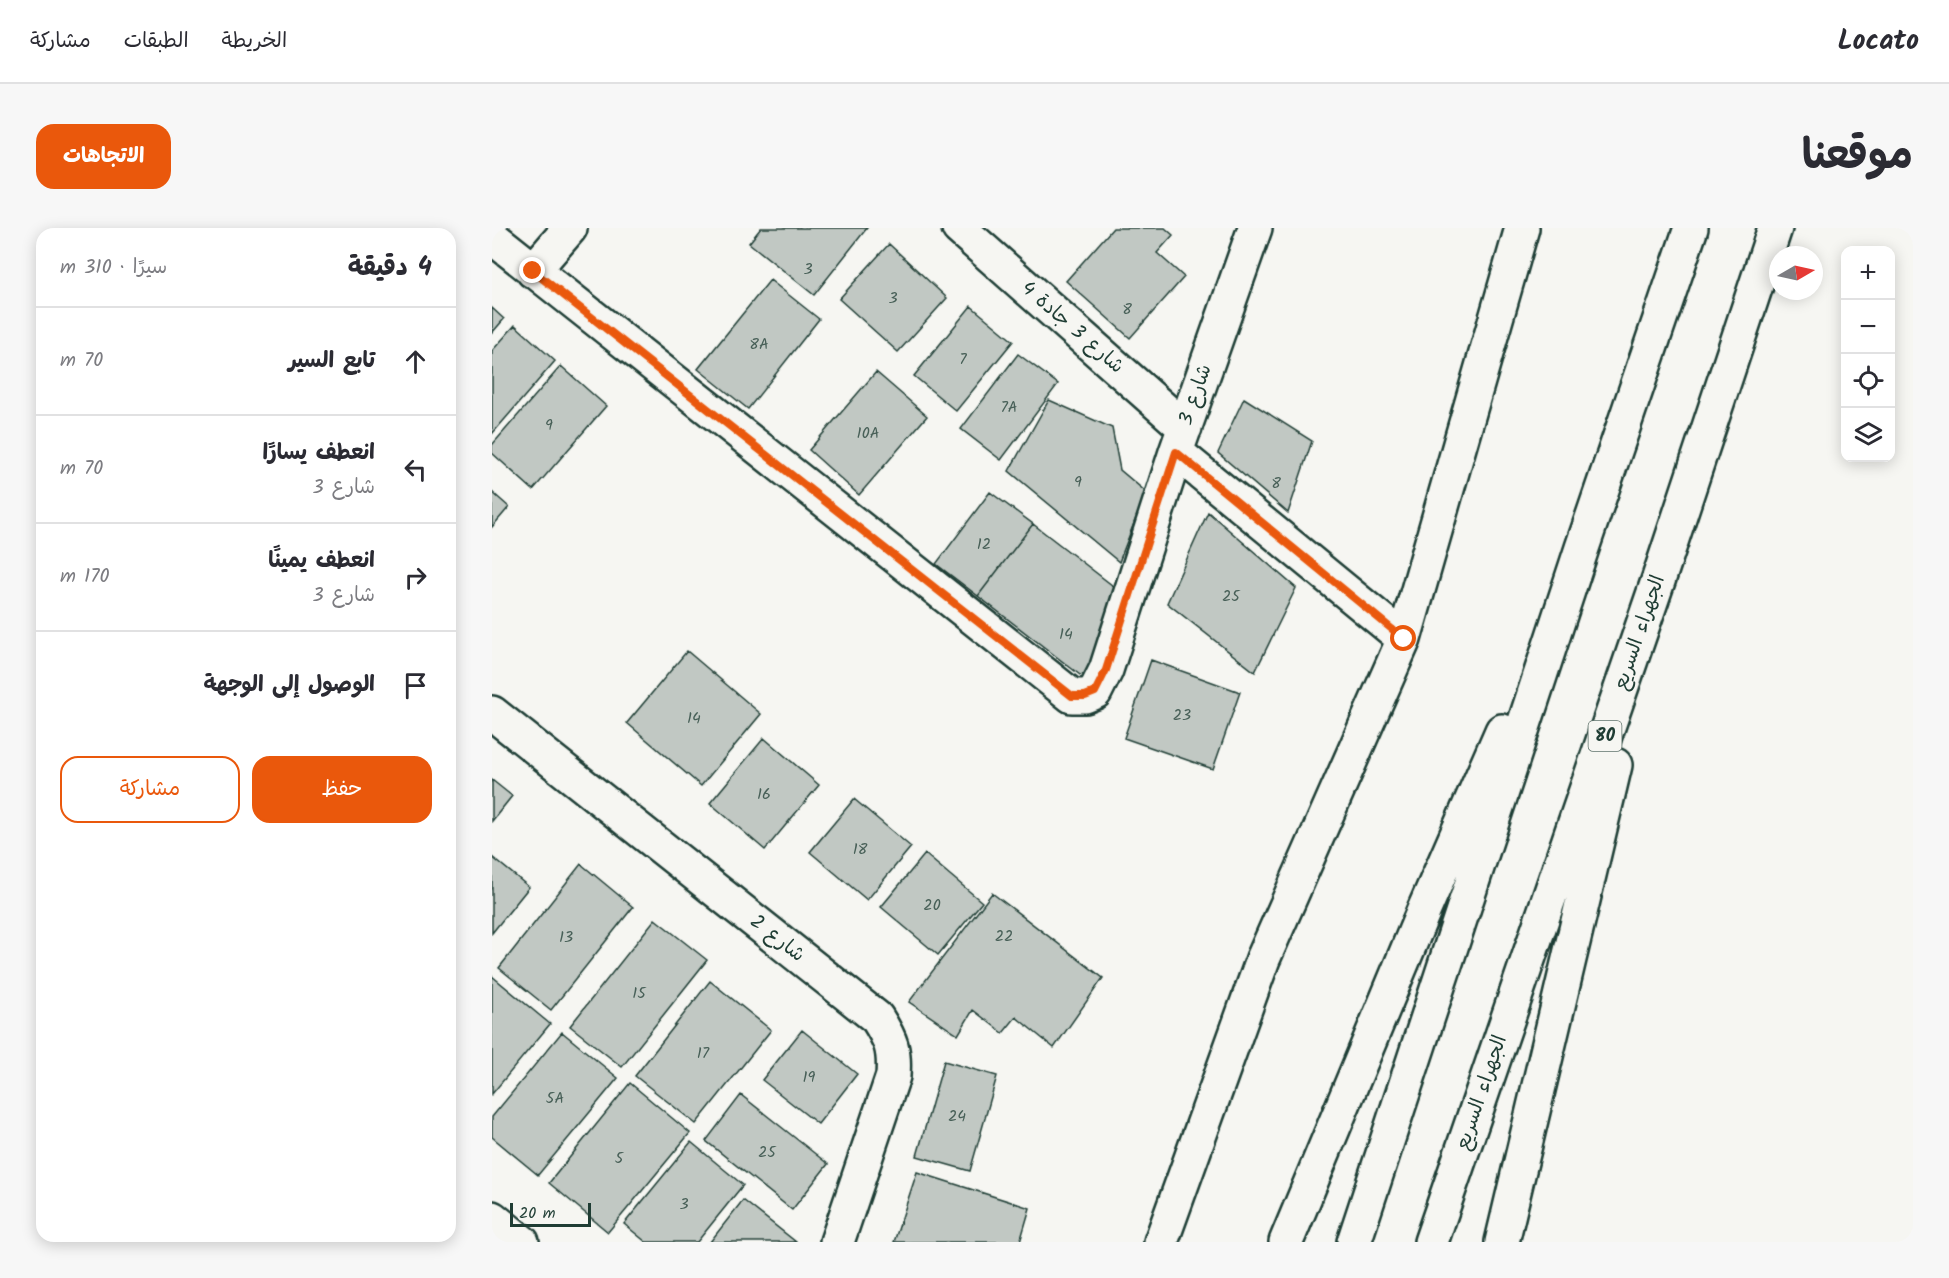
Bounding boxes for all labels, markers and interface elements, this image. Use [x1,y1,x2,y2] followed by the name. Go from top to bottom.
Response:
[1838,19,1919,64] text: Locato
[30,25,91,58] text: مشاركة
[124,25,189,58] text: الطبقات
[222,25,287,58] text: الخريطة
[1802,123,1913,190] text: موقعنا
[36,124,171,189] button: الاتجاهات
[1769,246,1823,300] north arrow
[1841,246,1895,462] map controls
[1841,246,1895,300] button: +
[348,247,432,289] text: 4 دقيقة
[60,252,167,284] text: سيرًا · 310 m
[519,257,545,283] route end
[803,257,813,282] house number: 3
[1013,274,1131,382] street label: شارع 3 جادة 4
[888,286,898,311] house number: 3
[1122,297,1132,322] house number: 8
[1841,300,1895,354] button: −
[749,332,769,357] house number: 8A
[288,344,375,379] text: تابع السير
[60,345,103,377] text: 70 m
[399,345,432,378] icon: ahead
[959,347,967,372] house number: 7
[1841,354,1895,408] button: locate
[1171,360,1221,430] street label: شارع 3
[1000,395,1018,420] house number: 7A
[1841,408,1895,462] button: layers
[545,413,553,438] house number: 9
[857,421,880,446] house number: 10A
[263,436,375,471] text: انعطف يسارًا
[60,453,103,485] text: 70 m
[399,453,432,486] icon: left
[1074,470,1082,495] house number: 9
[1271,471,1281,496] house number: 8
[312,472,375,504] text: شارع 3
[977,532,991,557] house number: 12
[268,544,375,579] text: انعطف يمينًا
[60,561,109,593] text: 170 m
[399,561,432,594] icon: right
[1605,571,1675,695] street label: الجهراء السريع
[312,580,375,612] text: شارع 3
[1222,584,1241,609] house number: 25
[1059,622,1073,647] house number: 14
[1390,625,1416,651] route start
[203,668,375,703] text: الوصول إلى الوجهة
[399,669,432,702] icon: arrive
[1173,703,1191,728] house number: 23
[687,706,701,731] house number: 14
[1588,721,1622,751] road number: 80
[60,756,240,823] button: مشاركة
[252,756,432,823] button: حفظ
[757,782,771,807] house number: 16
[853,837,868,862] house number: 18
[923,893,941,918] house number: 20
[742,907,812,971] street label: شارع 2
[995,924,1013,949] house number: 22
[559,925,573,950] house number: 13
[632,981,647,1006] house number: 15
[1447,1031,1517,1155] street label: الجهراء السريع
[697,1041,710,1066] house number: 17
[803,1065,816,1090] house number: 19
[546,1086,564,1111] house number: 5A
[948,1104,966,1129] house number: 24
[758,1140,777,1165] house number: 25
[615,1146,625,1171] house number: 5
[679,1192,689,1217] house number: 3
[510,1200,591,1228] scale bar
[519,1201,555,1226] text: 20 m

